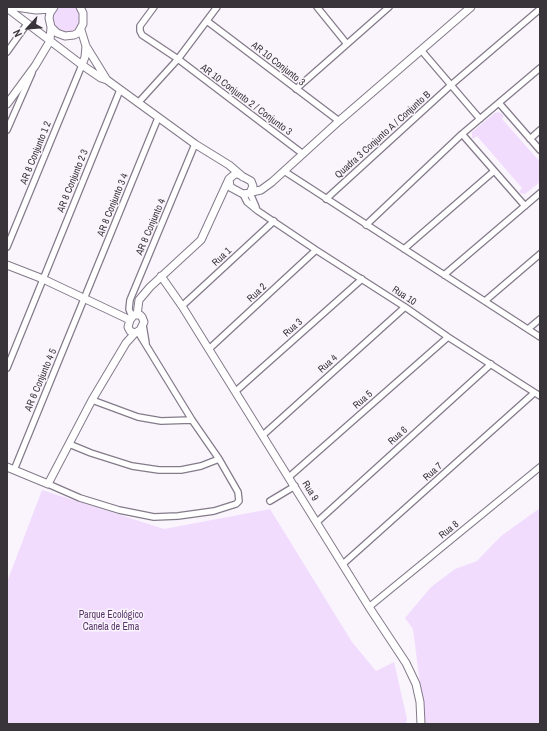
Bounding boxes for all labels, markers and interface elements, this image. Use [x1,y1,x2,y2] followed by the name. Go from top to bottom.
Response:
[8,8,48,48] north arrow
[9,27,25,39] text: N
[249,39,307,89] street label: AR 10 Conjunto 3
[198,62,294,138] street label: AR 10 Conjunto 2 / Conjunto 3
[333,89,433,181] street label: Quadra 3 Conjunto A / Conjunto B
[18,120,54,186] street label: AR 8 Conjunto 1 2
[55,148,91,214] street label: AR 8 Conjunto 2 3
[95,172,131,238] street label: AR 8 Conjunto 3 4
[134,197,168,257] street label: AR 8 Conjunto 4
[210,245,234,269] street label: Rua 1
[245,281,269,305] street label: Rua 2
[390,284,418,308] street label: Rua 10
[281,316,305,340] street label: Rua 3
[22,347,60,413] street label: AR 6 Conjunto 4 5
[316,352,340,376] street label: Rua 4
[351,388,375,412] street label: Rua 5
[386,424,410,448] street label: Rua 6
[421,460,445,484] street label: Rua 7
[299,479,321,503] street label: Rua 9
[437,518,461,542] street label: Rua 8
[79,609,143,632] park label: Parque Ecológico Canela de Ema

